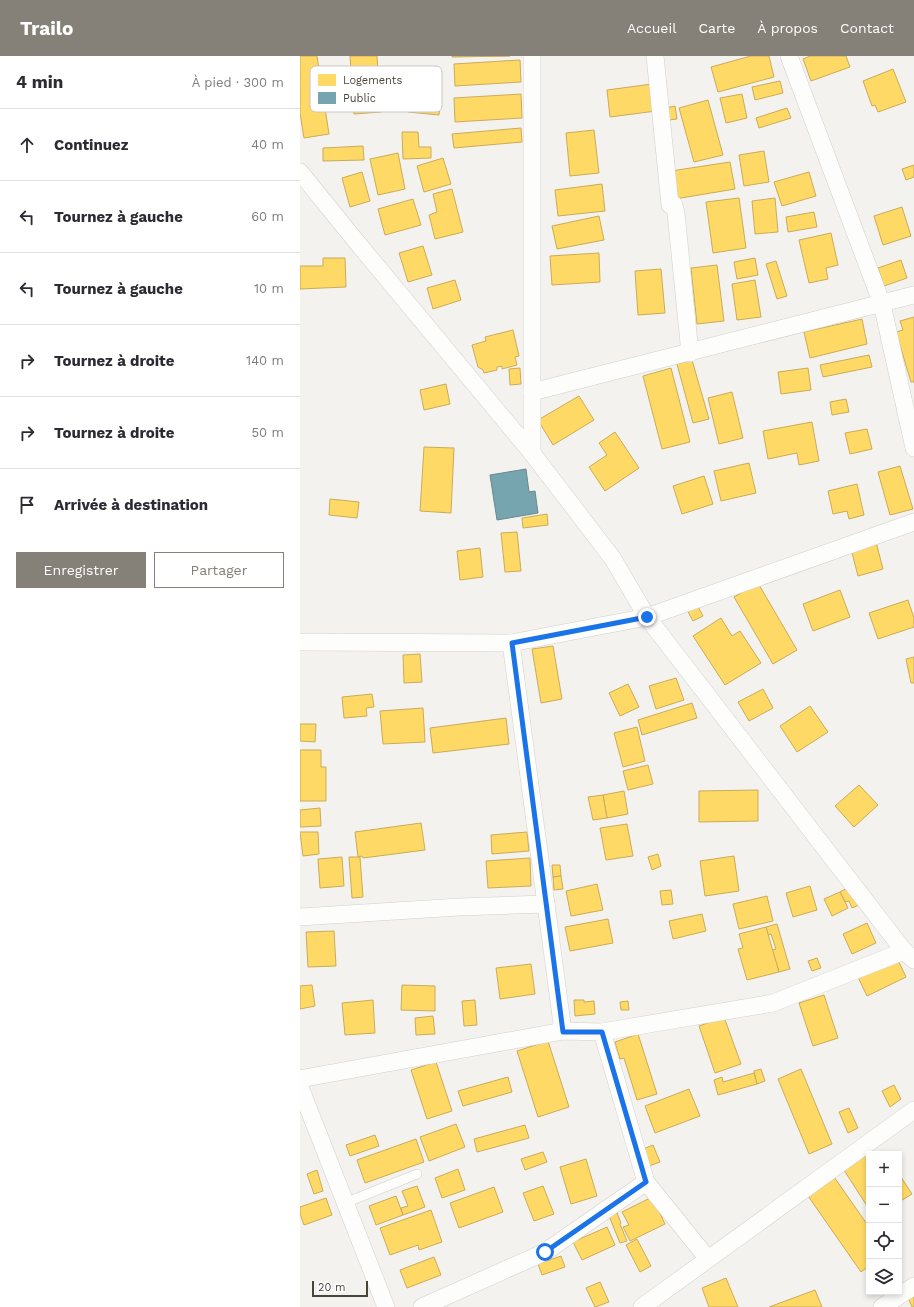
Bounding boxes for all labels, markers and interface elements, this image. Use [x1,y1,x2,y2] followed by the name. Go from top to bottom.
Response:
[20,17,73,40] text: Trailo
[627,20,676,36] text: Accueil
[698,20,735,36] text: Carte
[757,20,818,36] text: À propos
[840,20,894,36] text: Contact
[310,66,442,112] legend
[16,72,63,92] text: 4 min
[343,74,402,87] text: Logements
[192,75,284,90] text: À pied · 300 m
[343,92,376,105] text: Public
[16,134,38,156] icon: ahead
[54,136,128,154] text: Continuez
[251,137,284,152] text: 40 m
[16,206,38,228] icon: left
[54,208,183,226] text: Tournez à gauche
[251,209,284,224] text: 60 m
[16,278,38,300] icon: left
[54,280,183,298] text: Tournez à gauche
[254,281,284,296] text: 10 m
[16,350,38,372] icon: right
[54,352,174,370] text: Tournez à droite
[246,353,284,368] text: 140 m
[16,422,38,444] icon: right
[54,424,174,442] text: Tournez à droite
[252,425,284,440] text: 50 m
[16,494,38,516] icon: arrive
[54,496,208,514] text: Arrivée à destination
[16,552,146,588] button: Enregistrer
[154,552,284,588] button: Partager
[638,608,656,626] route end
[866,1151,902,1295] map controls
[866,1151,902,1187] button: +
[866,1187,902,1223] button: −
[866,1223,902,1259] button: locate
[536,1243,554,1261] route start
[866,1259,902,1295] button: layers
[312,1279,368,1298] scale bar
[318,1281,346,1294] text: 20 m

